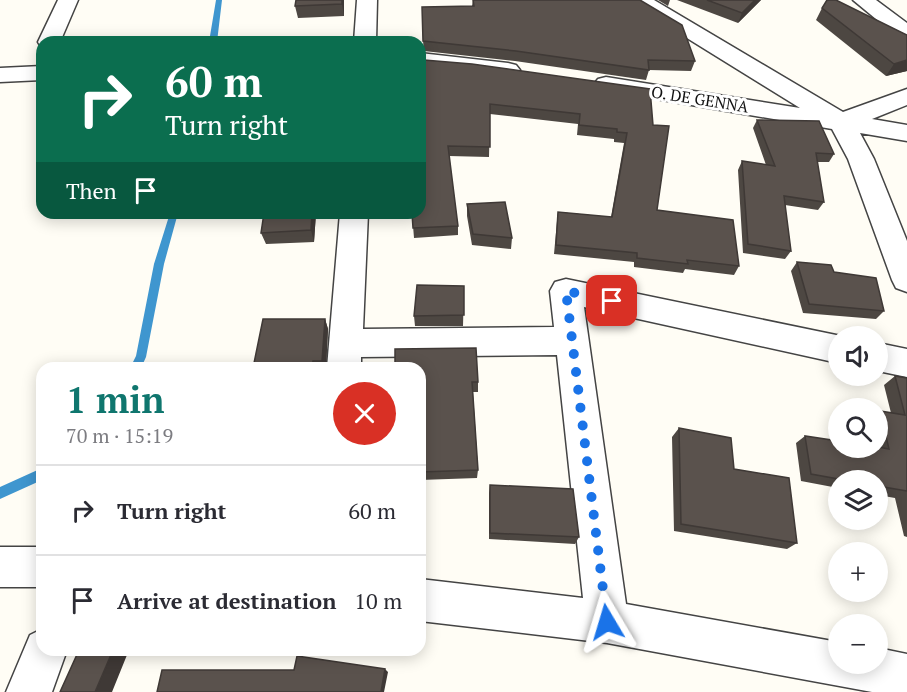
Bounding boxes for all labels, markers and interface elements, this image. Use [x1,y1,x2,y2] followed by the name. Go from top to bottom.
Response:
[165,53,263,109] text: 60 m
[66,60,144,138] icon: right
[650,80,750,118] street label: O. DE GENNA
[165,107,288,143] text: Turn right
[129,174,162,207] icon: arrive
[66,176,117,205] text: Then
[586,275,637,326] pin
[595,284,628,317] icon: arrive
[828,326,888,674] map controls
[828,326,888,386] button: sound
[66,376,164,423] text: 1 min
[333,382,396,445] button: close
[828,398,888,458] button: search
[66,422,173,449] text: 70 m · 15:19
[828,470,888,530] button: layers
[66,494,99,527] icon: right
[117,496,226,525] text: Turn right
[348,496,396,525] text: 60 m
[828,542,888,602] button: +
[66,584,99,617] icon: arrive
[117,586,336,615] text: Arrive at destination
[354,586,402,615] text: 10 m
[575,590,639,654] position arrow
[828,614,888,674] button: −

